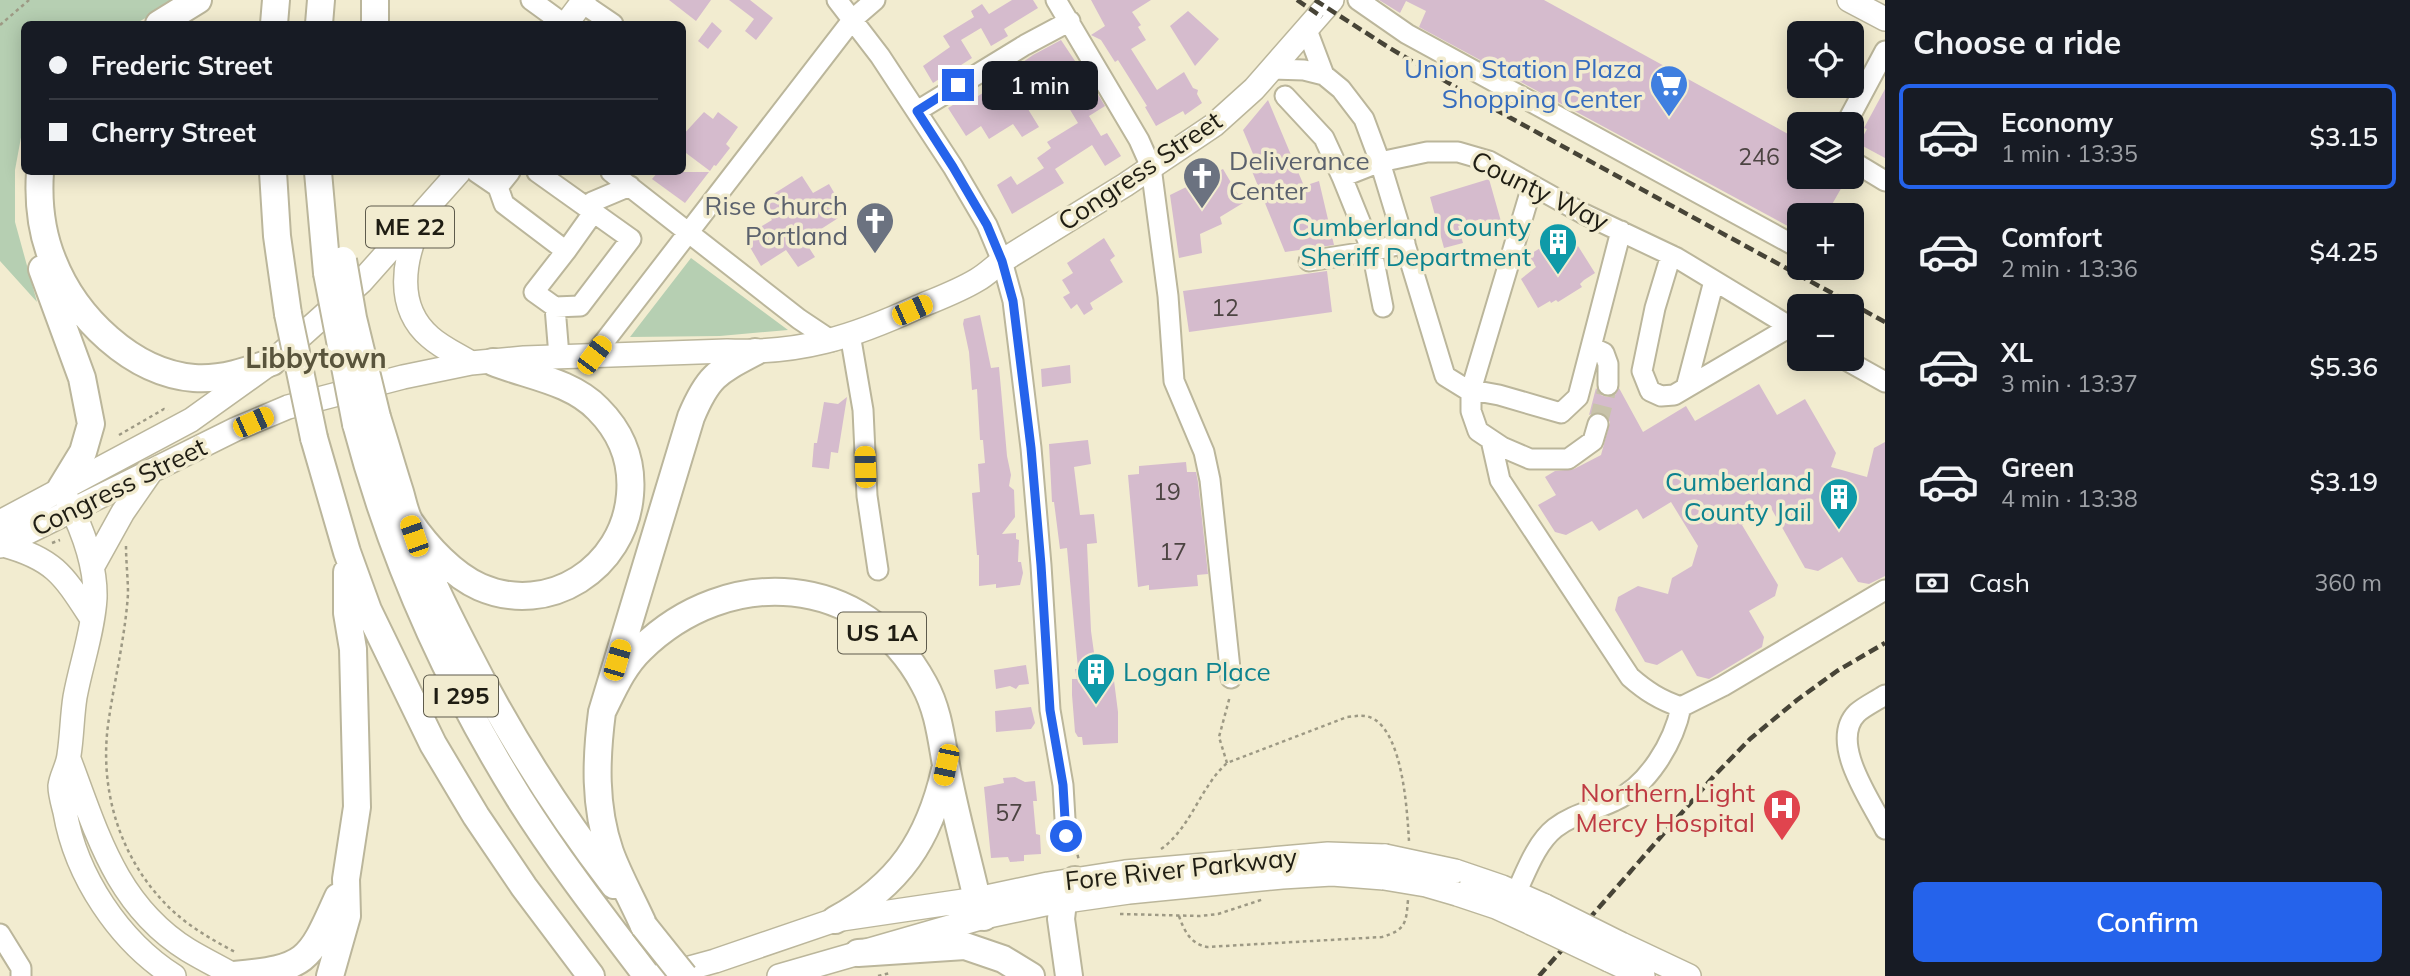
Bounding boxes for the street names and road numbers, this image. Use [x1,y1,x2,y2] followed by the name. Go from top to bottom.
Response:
[1052,104,1228,238] street label: Congress Street
[1466,143,1614,238] street label: County Way
[366,207,454,248] road number: ME 22
[26,430,212,543] street label: Congress Street
[838,612,926,654] road number: US 1A
[424,676,498,716] road number: I 295
[1063,840,1299,897] street label: Fore River Parkway

